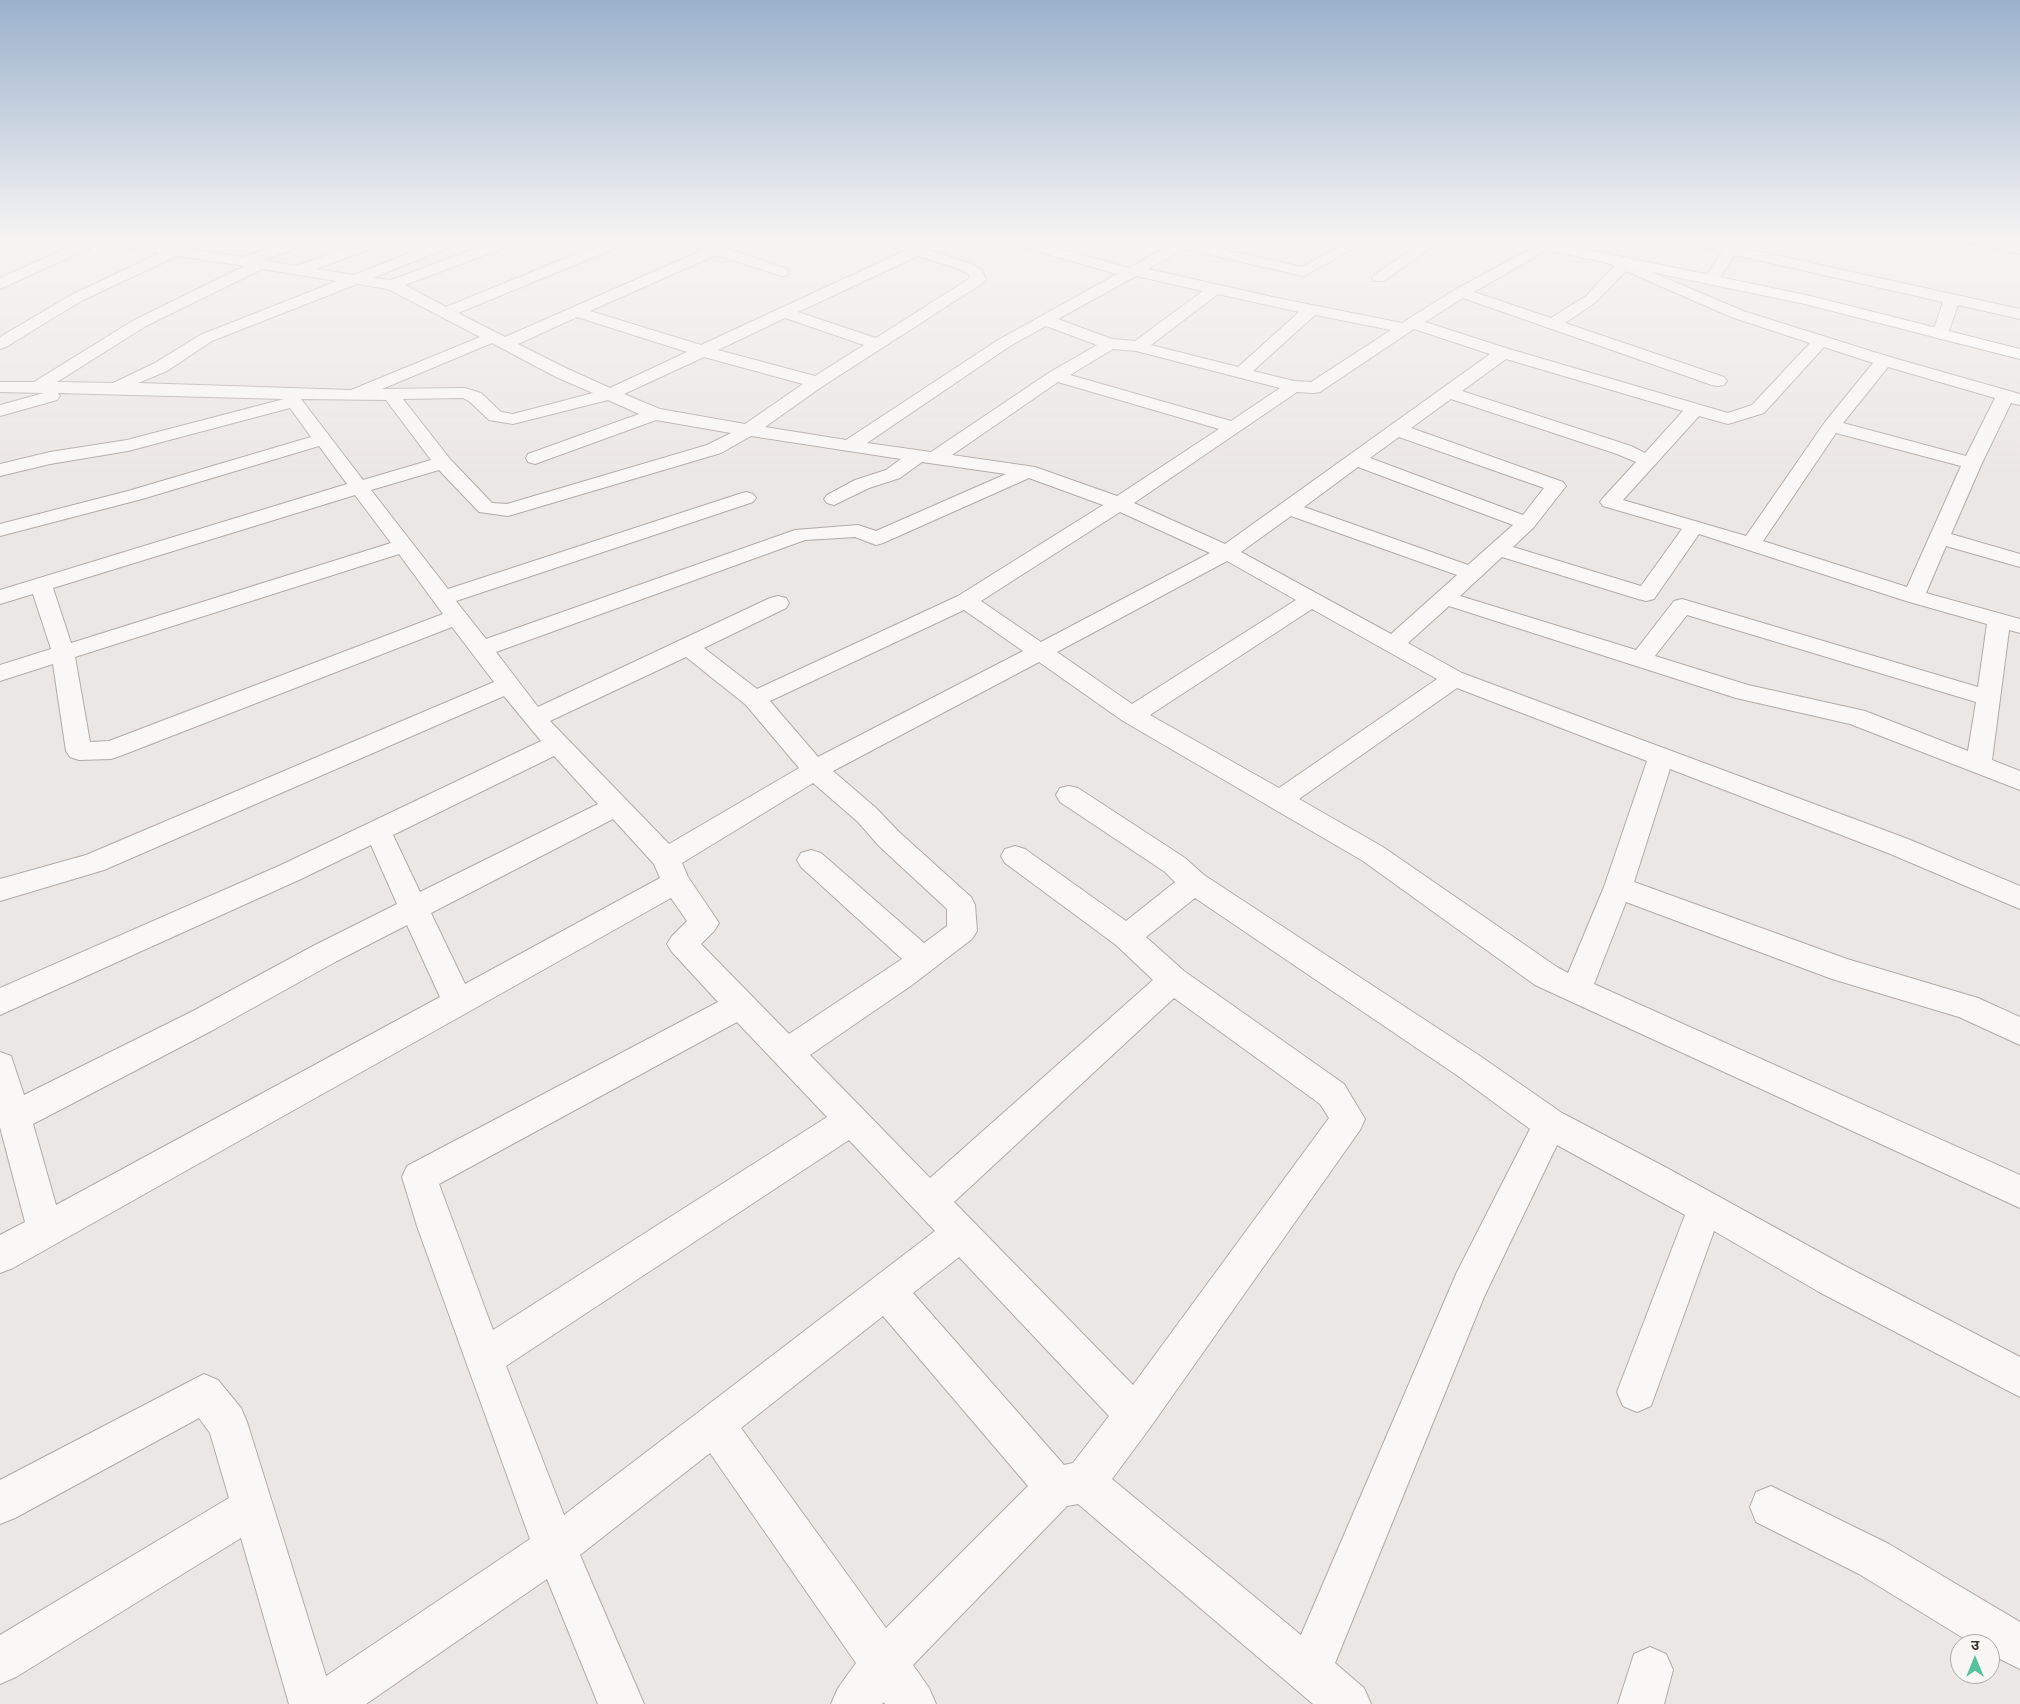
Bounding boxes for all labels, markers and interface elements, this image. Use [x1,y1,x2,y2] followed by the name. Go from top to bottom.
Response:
[1950,1634,2000,1684] north arrow
[1971,1636,1979,1654] text: उ

